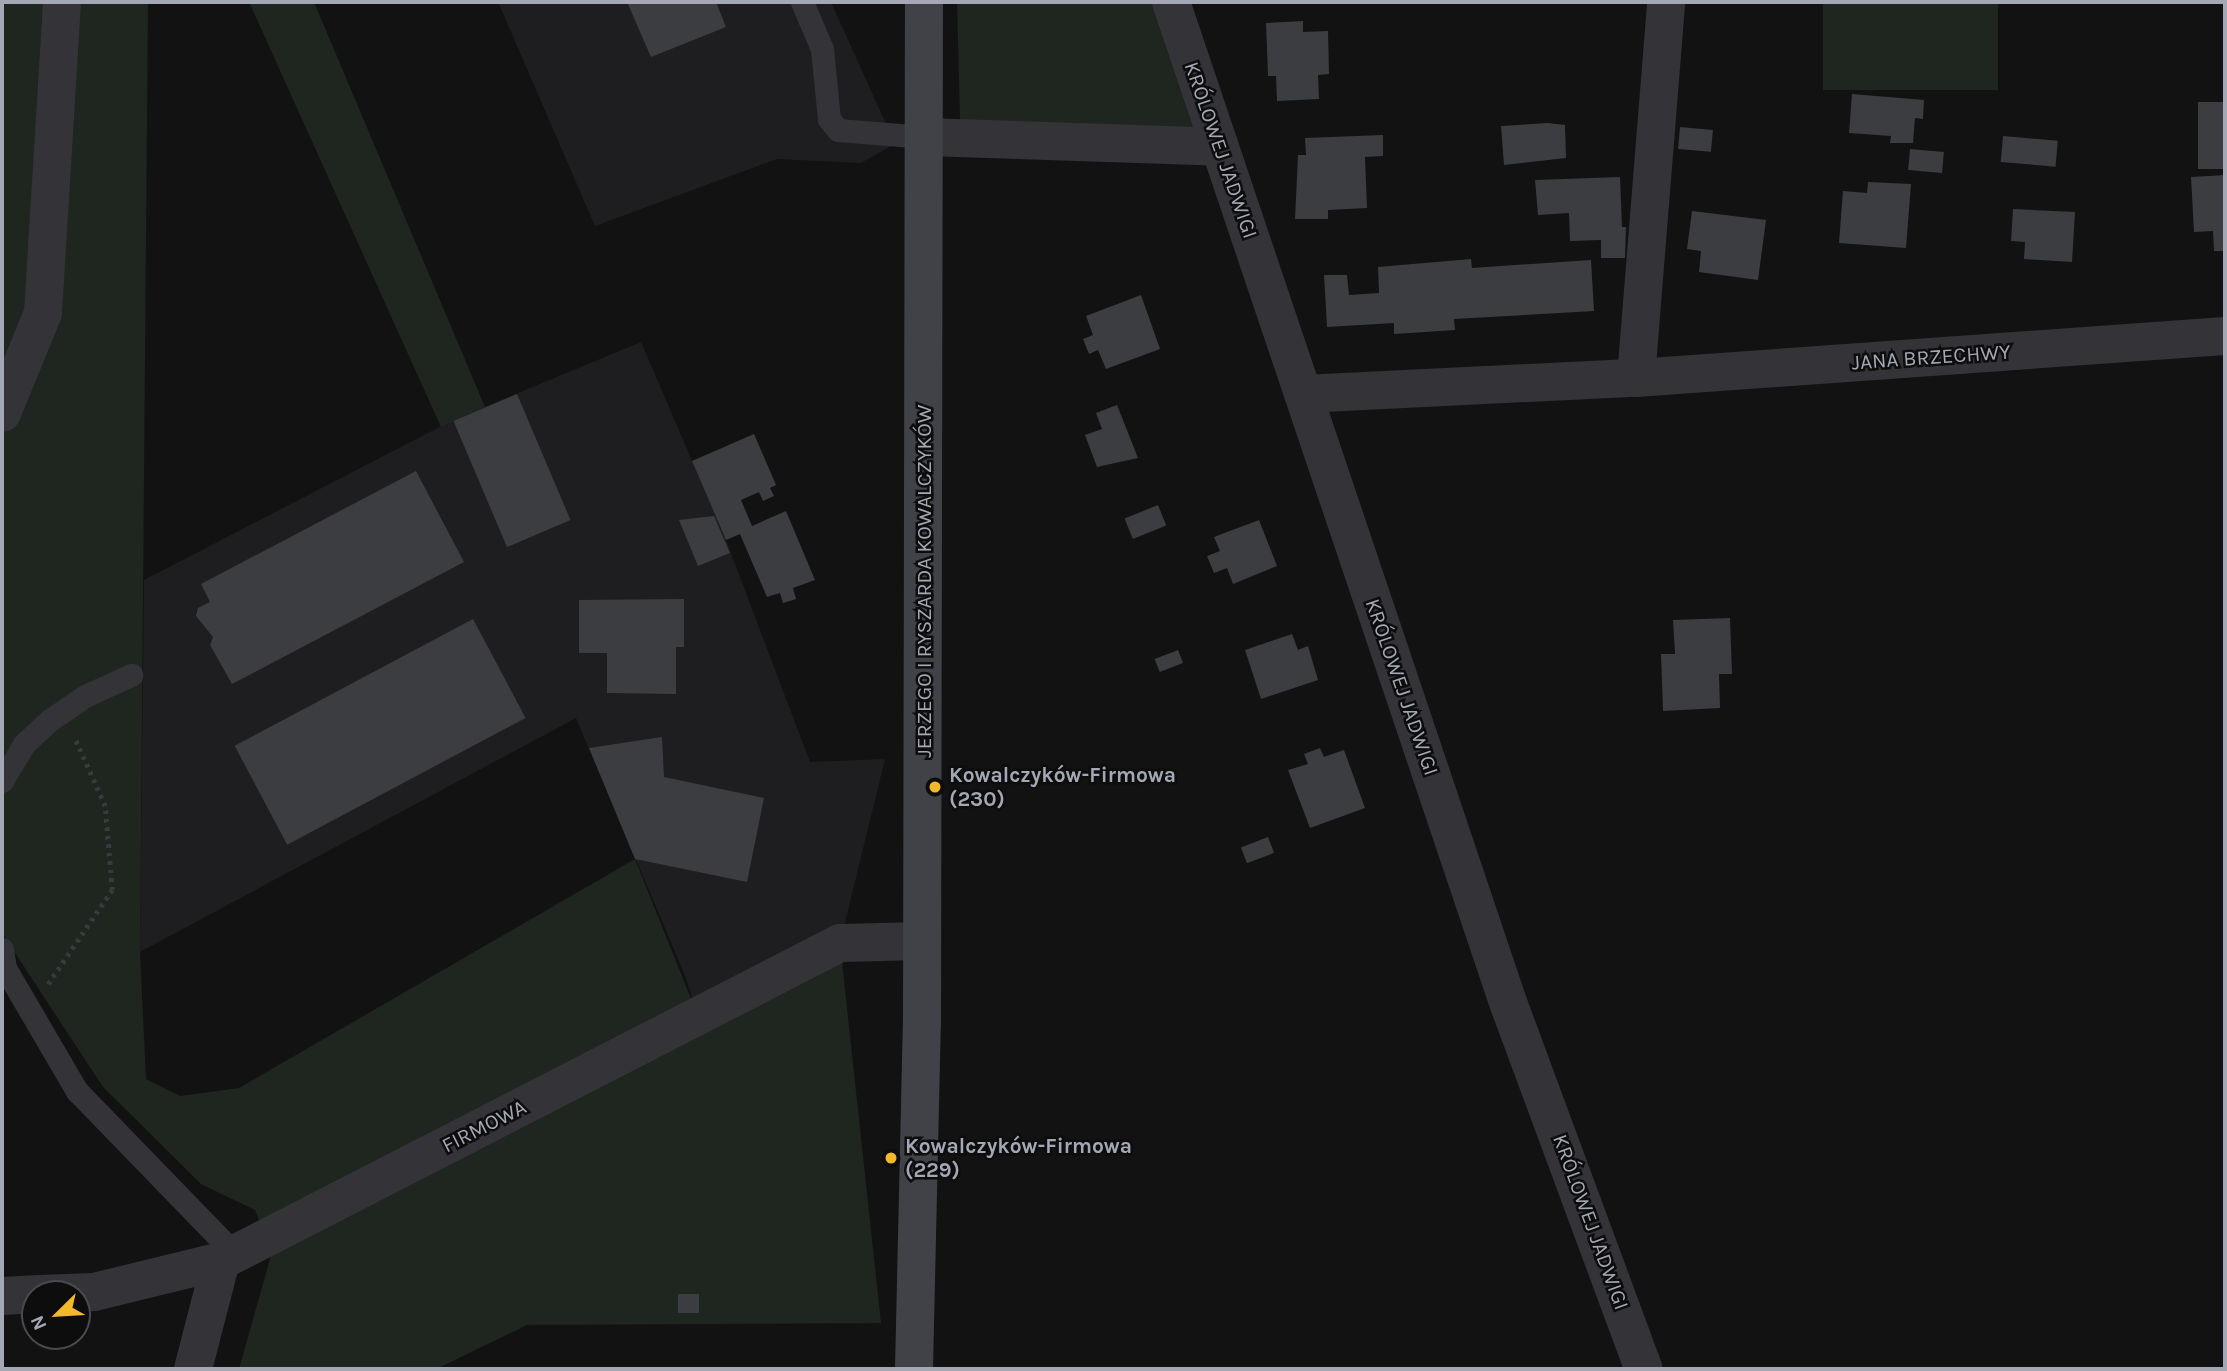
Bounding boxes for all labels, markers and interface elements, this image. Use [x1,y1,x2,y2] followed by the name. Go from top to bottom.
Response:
[1179,58,1263,242] street label: KRÓLOWEJ JADWIGI
[1851,339,2011,375] street label: JANA BRZECHWY
[911,404,937,758] street label: JERZEGO I RYSZARDA KOWALCZYKÓW
[1360,595,1444,779] street label: KRÓLOWEJ JADWIGI
[949,762,1176,812] place label: Kowalczyków-Firmowa (230)
[927,779,943,795] marker: Kowalczyków-Firmowa (230)
[438,1094,530,1158] street label: FIRMOWA
[1548,1131,1634,1313] street label: KRÓLOWEJ JADWIGI
[905,1133,1132,1183] place label: Kowalczyków-Firmowa (229)
[883,1150,899,1166] marker: Kowalczyków-Firmowa (229)
[21,1280,91,1350] north arrow
[26,1312,51,1333] text: N

